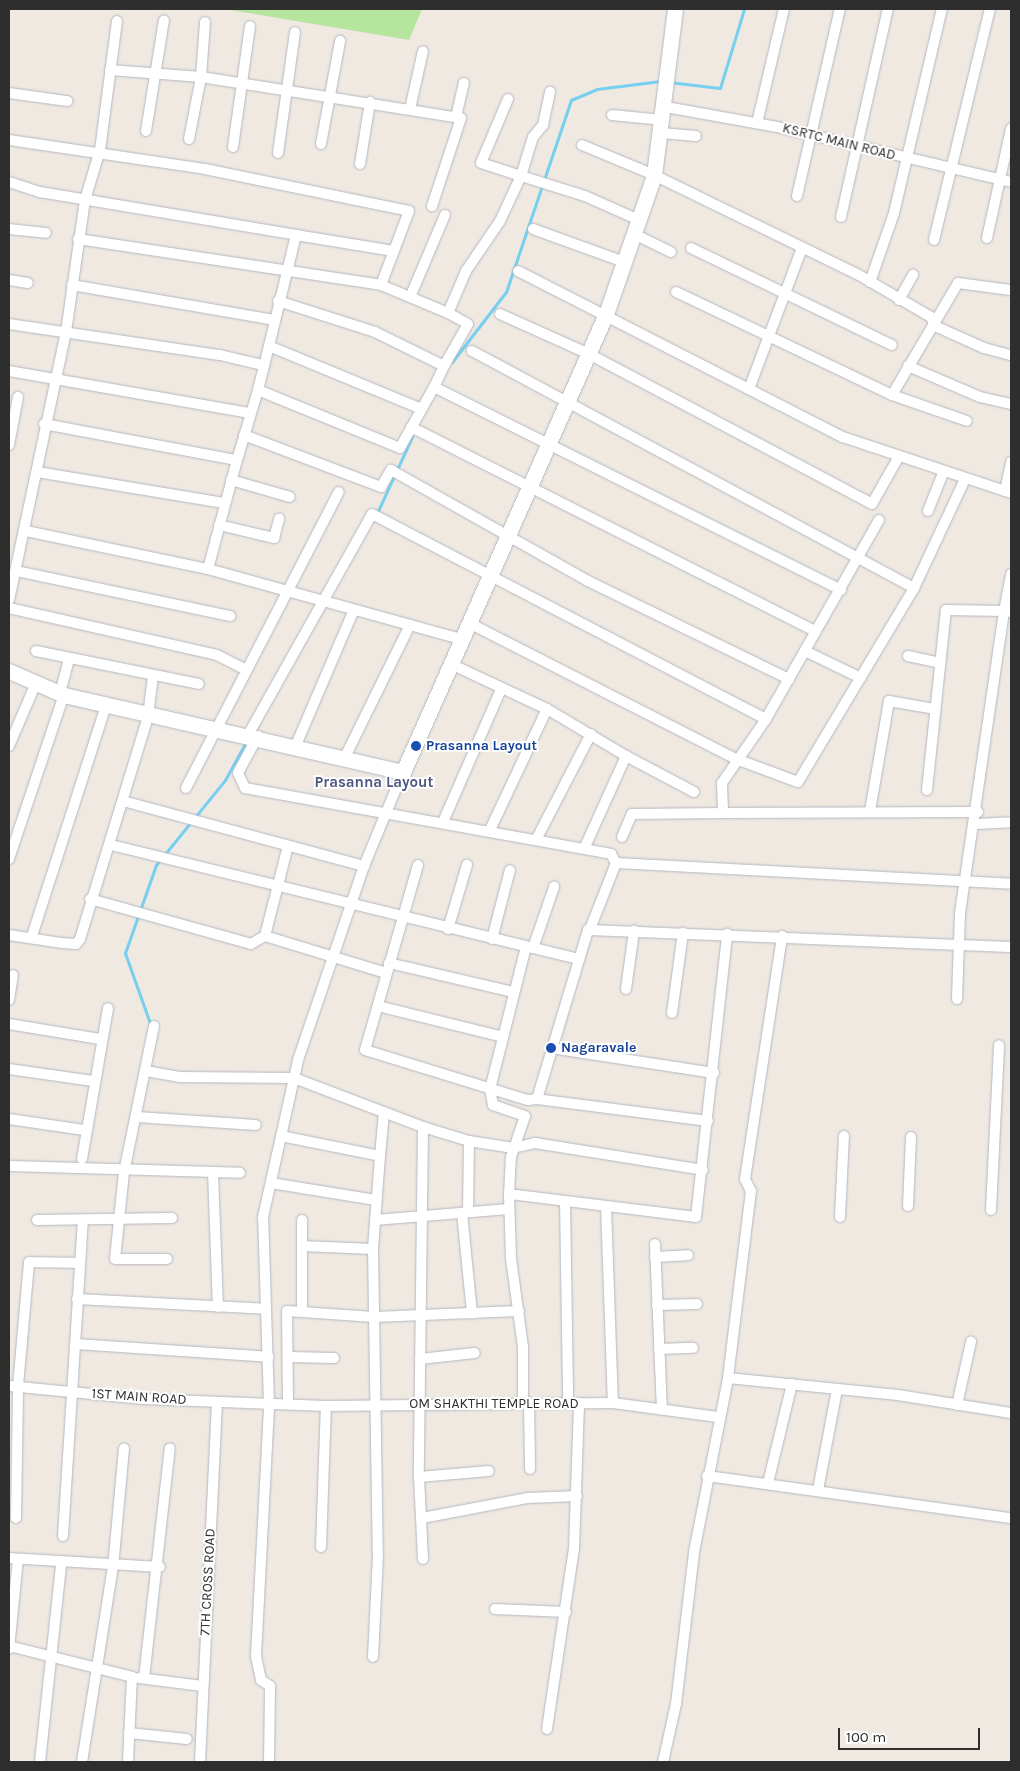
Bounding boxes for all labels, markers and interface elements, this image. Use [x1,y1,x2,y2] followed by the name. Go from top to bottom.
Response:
[781,120,897,164] street label: KSRTC MAIN ROAD
[426,738,537,754] place label: Prasanna Layout
[410,740,422,752] marker: Prasanna Layout
[315,774,433,792] district label: Prasanna Layout
[561,1040,636,1056] place label: Nagaravale
[545,1042,557,1054] marker: Nagaravale
[91,1385,187,1409] street label: 1ST MAIN ROAD
[409,1396,579,1412] street label: OM SHAKTHI TEMPLE ROAD
[197,1528,219,1636] street label: 7TH CROSS ROAD
[840,1718,982,1750] scale bar
[846,1728,886,1746] text: 100 m

